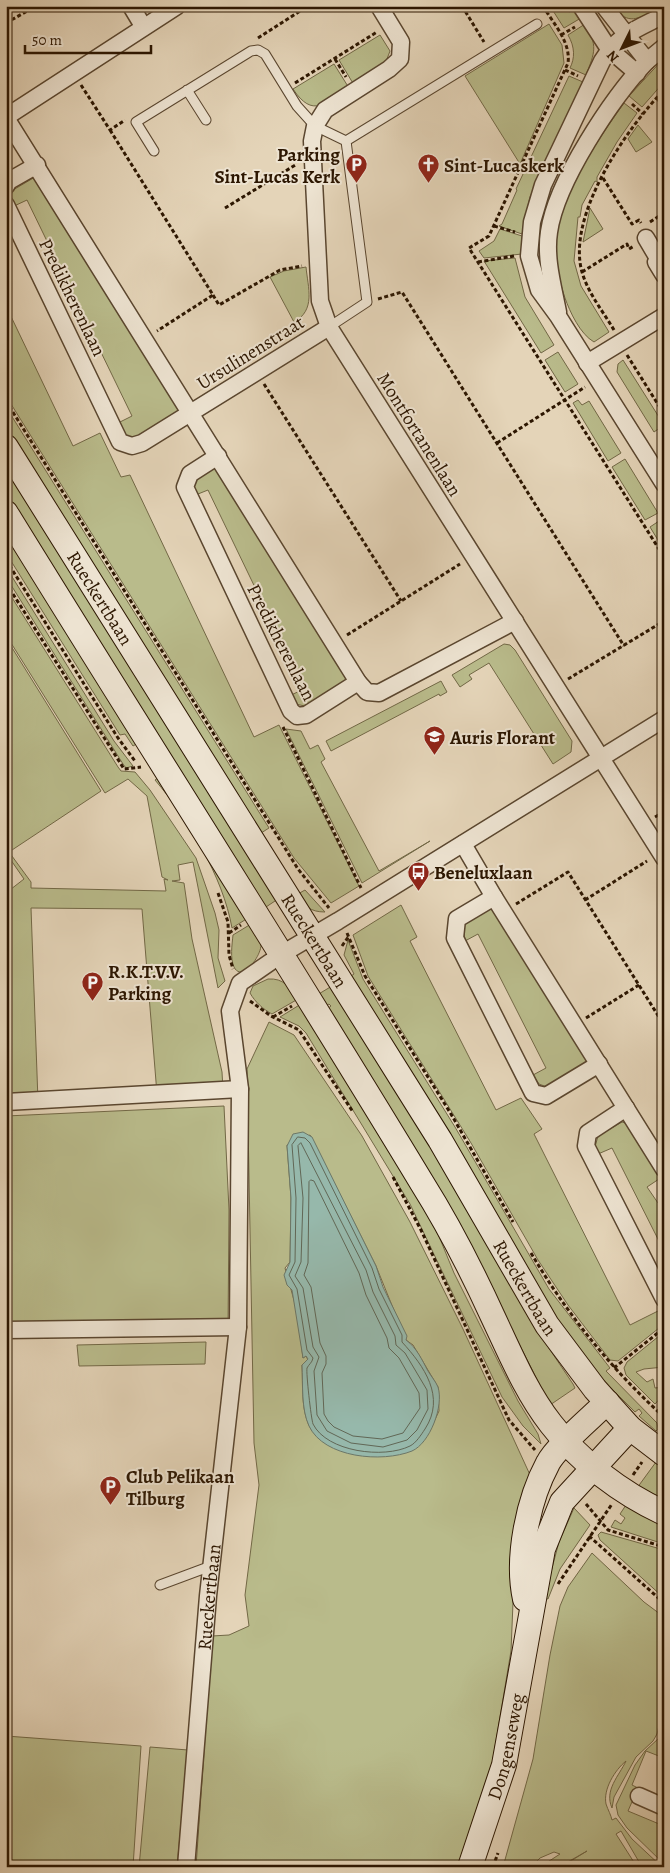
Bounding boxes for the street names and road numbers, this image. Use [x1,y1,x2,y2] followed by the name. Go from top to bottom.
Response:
[32,234,112,361] street label: Predikherenlaan
[192,309,309,396] street label: Ursulinenstraat
[371,368,468,502] street label: Montfortanenlaan
[60,546,139,651] street label: Rueckertbaan
[240,579,322,706] street label: Predikherenlaan
[275,889,353,993] street label: Rueckertbaan
[486,1235,563,1341] street label: Rueckertbaan
[192,1542,228,1651] street label: Rueckertbaan
[481,1691,531,1804] street label: Dongenseweg

